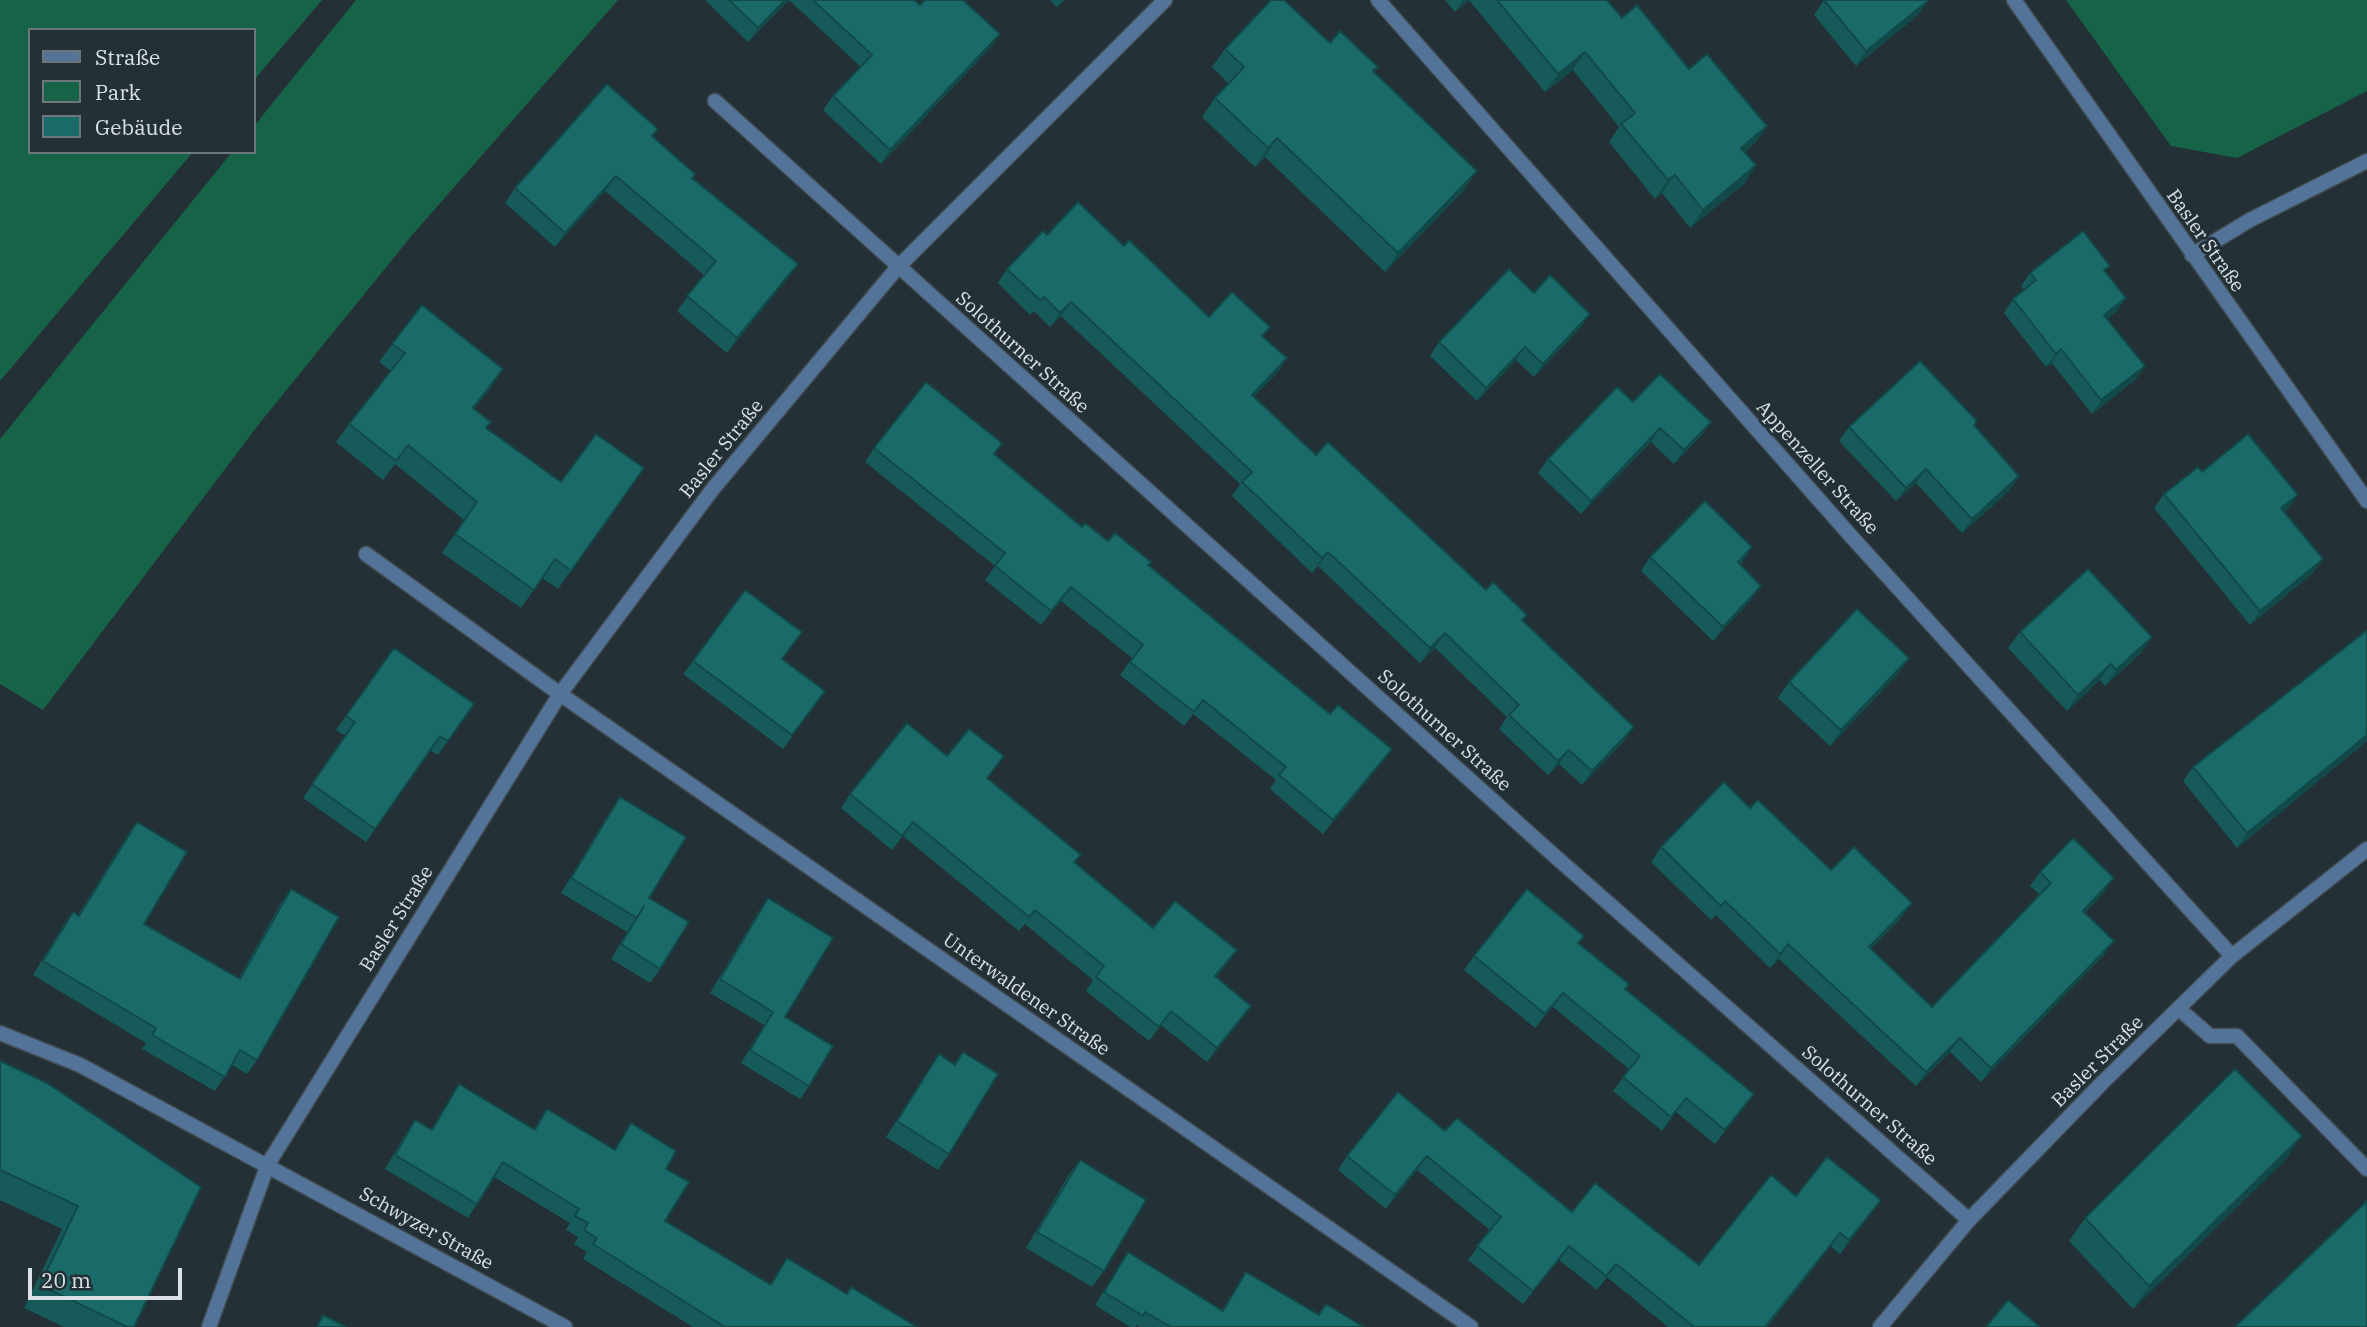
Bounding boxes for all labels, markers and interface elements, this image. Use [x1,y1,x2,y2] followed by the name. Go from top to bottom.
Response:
[28,28,256,154] legend
[95,43,160,71] text: Straße
[95,78,141,106] text: Park
[95,113,183,141] text: Gebäude
[2161,185,2249,297] street label: Basler Straße
[951,287,1093,419] street label: Solothurner Straße
[675,395,769,503] street label: Basler Straße
[1751,397,1883,539] street label: Appenzeller Straße
[1373,665,1515,797] street label: Solothurner Straße
[356,862,438,976] street label: Basler Straße
[938,929,1114,1061] street label: Unterwaldener Straße
[2047,1011,2149,1113] street label: Basler Straße
[1797,1041,1941,1171] street label: Solothurner Straße
[355,1183,497,1275] street label: Schwyzer Straße
[32,1254,186,1298] scale bar
[41,1266,91,1294] text: 20 m

